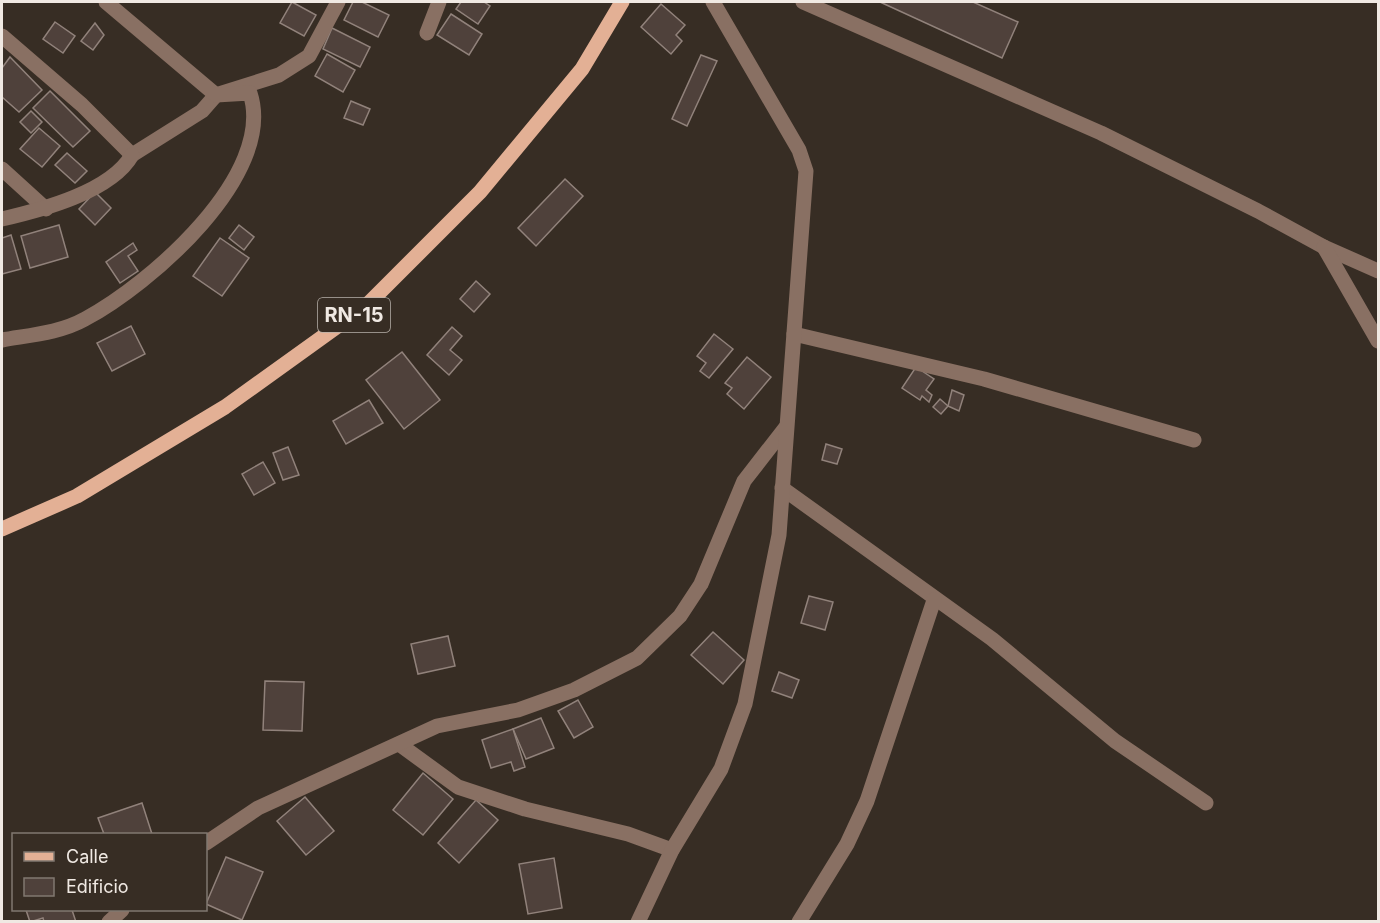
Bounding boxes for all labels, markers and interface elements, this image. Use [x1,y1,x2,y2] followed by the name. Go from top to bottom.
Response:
[318,298,390,332] road number: RN-15
[12,833,207,911] legend
[66,846,108,867] text: Calle
[66,876,129,897] text: Edificio

